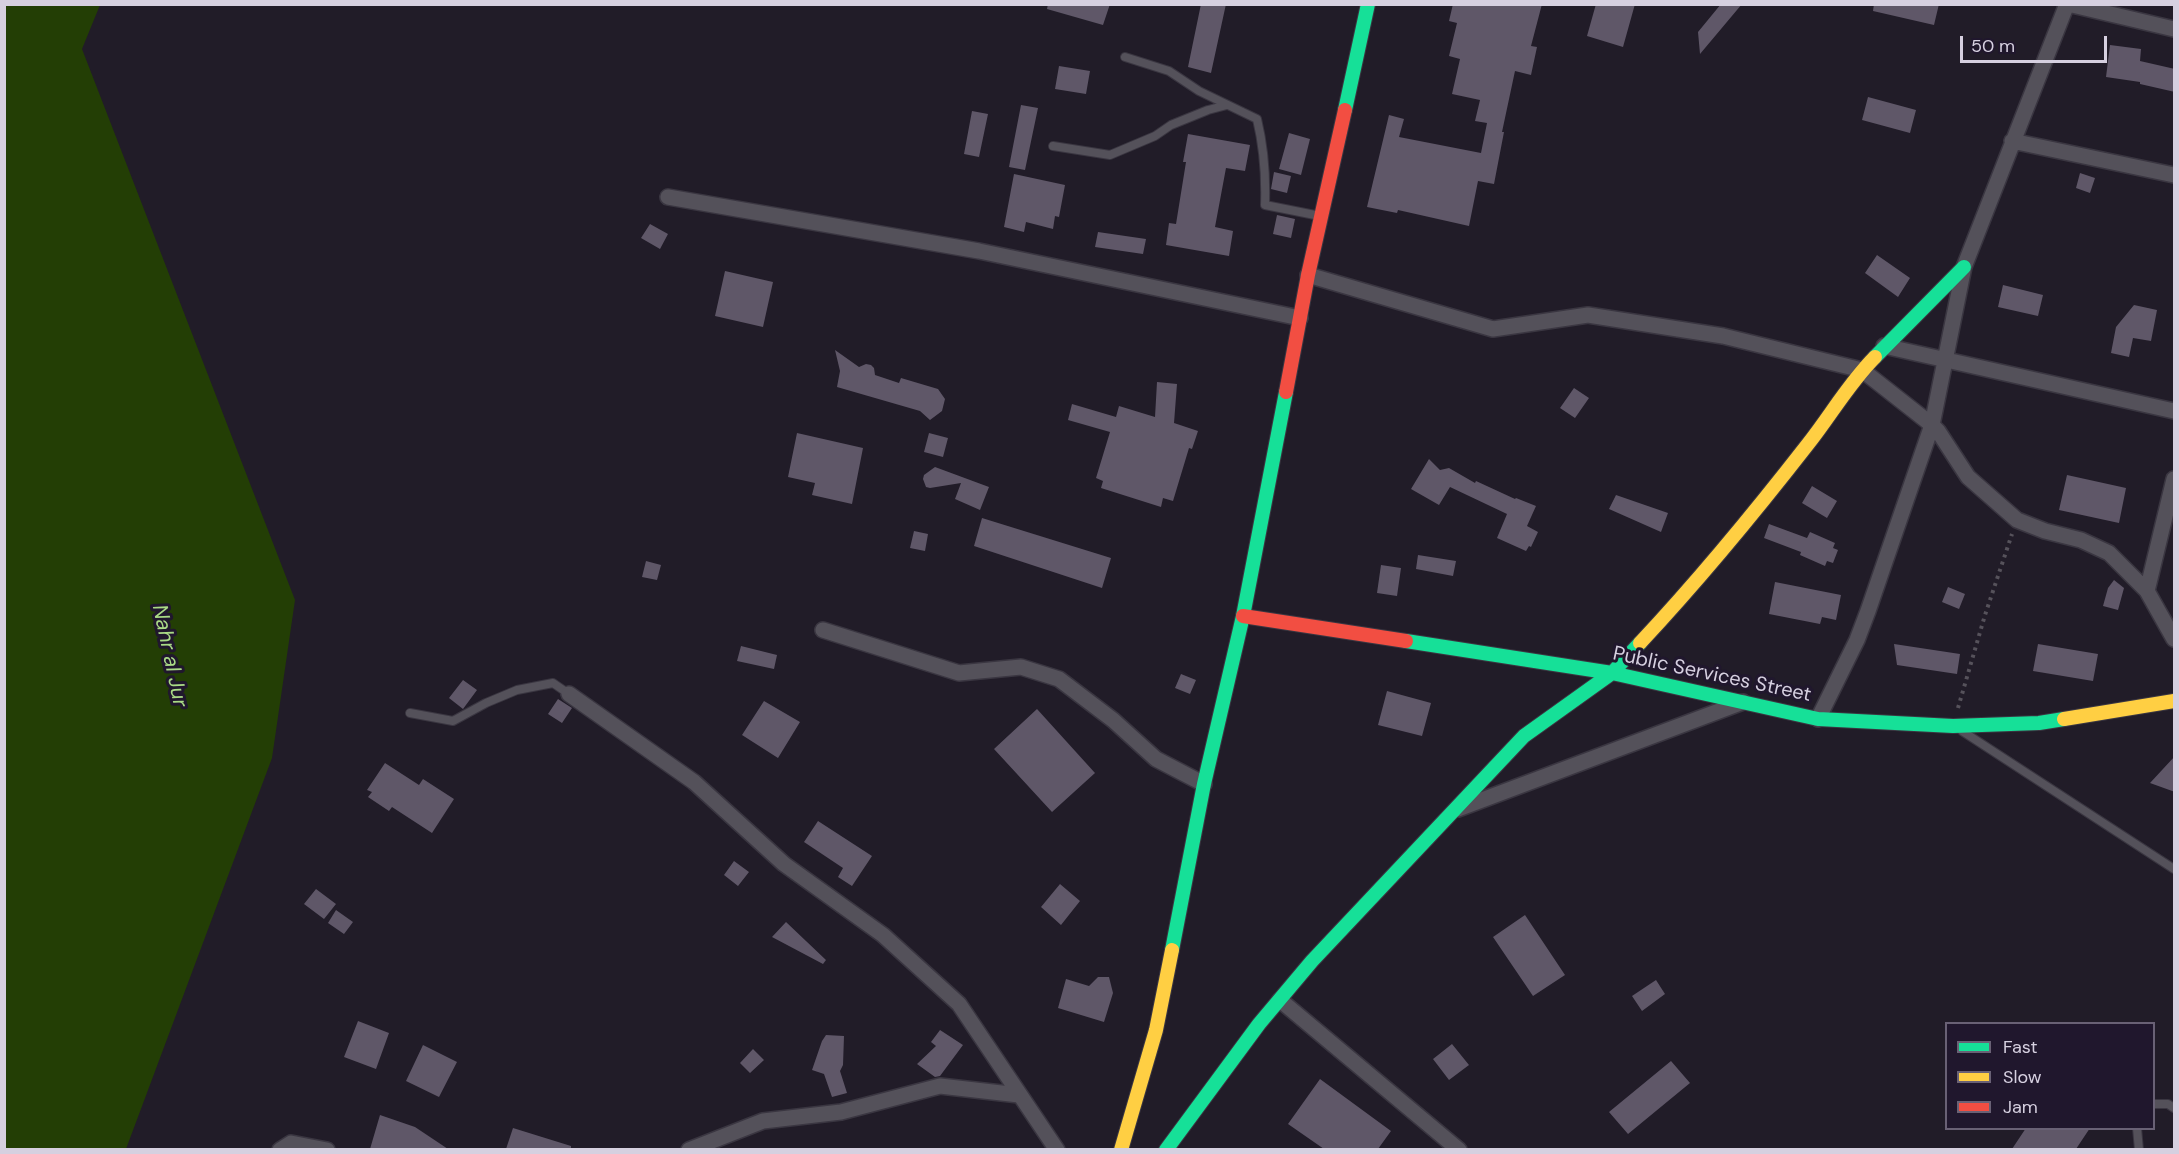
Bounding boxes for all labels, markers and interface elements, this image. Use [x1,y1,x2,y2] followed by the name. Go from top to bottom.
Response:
[1963,24,2110,62] scale bar
[1971,34,2015,58] text: 50 m
[146,602,192,710] water label: Nahr al Jur
[1611,642,1813,708] street label: Public Services Street
[1945,1022,2155,1130] legend
[2003,1035,2038,1059] text: Fast
[2003,1065,2042,1089] text: Slow
[2003,1095,2038,1119] text: Jam

